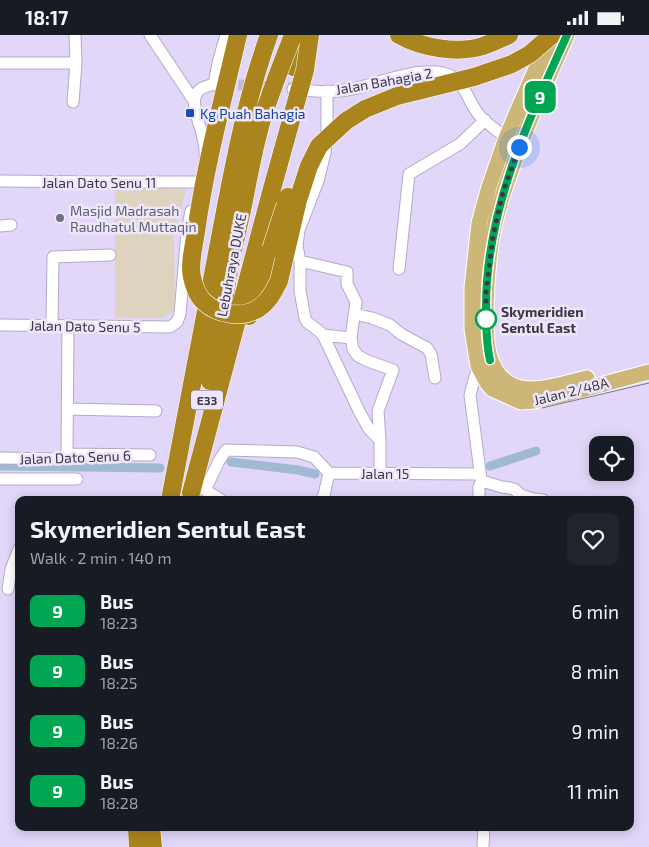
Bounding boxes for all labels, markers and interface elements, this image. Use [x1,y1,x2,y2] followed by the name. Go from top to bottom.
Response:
[25,6,68,29] text: 18:17
[334,64,434,98] street label: Jalan Bahagia 2
[524,81,556,113] line badge: 9
[535,86,545,108] text: 9
[200,105,306,122] place label: Kg Puah Bahagia
[184,107,196,119] marker: Kg Puah Bahagia
[507,135,532,160] your location
[42,174,156,191] street label: Jalan Dato Senu 11
[70,202,197,235] place label: Masjid Madrasah Raudhatul Muttaqin
[54,212,66,224] marker: Masjid Madrasah Raudhatul Muttaqin
[213,212,249,318] street label: Lebuhraya DUKE
[501,303,584,336] place label: Skymeridien Sentul East
[475,308,497,330] marker: Skymeridien Sentul East
[29,317,141,335] street label: Jalan Dato Senu 5
[532,373,610,408] street label: Jalan 2/48A
[191,391,223,409] road number: E33
[589,436,634,481] map controls
[589,436,634,481] button: locate
[19,447,131,467] street label: Jalan Dato Senu 6
[361,465,409,482] street label: Jalan 15
[567,513,619,565] button: heart
[30,514,305,543] text: Skymeridien Sentul East
[30,548,172,567] text: Walk · 2 min · 140 m
[100,590,134,613] text: Bus
[52,600,63,622] text: 9
[571,600,619,623] text: 6 min
[100,613,138,632] text: 18:23
[100,650,134,673] text: Bus
[52,660,63,682] text: 9
[571,660,619,683] text: 8 min
[100,673,137,692] text: 18:25
[100,710,134,733] text: Bus
[52,720,63,742] text: 9
[571,720,619,743] text: 9 min
[100,733,138,752] text: 18:26
[100,770,134,793] text: Bus
[52,780,63,802] text: 9
[567,780,619,803] text: 11 min
[100,793,139,812] text: 18:28

